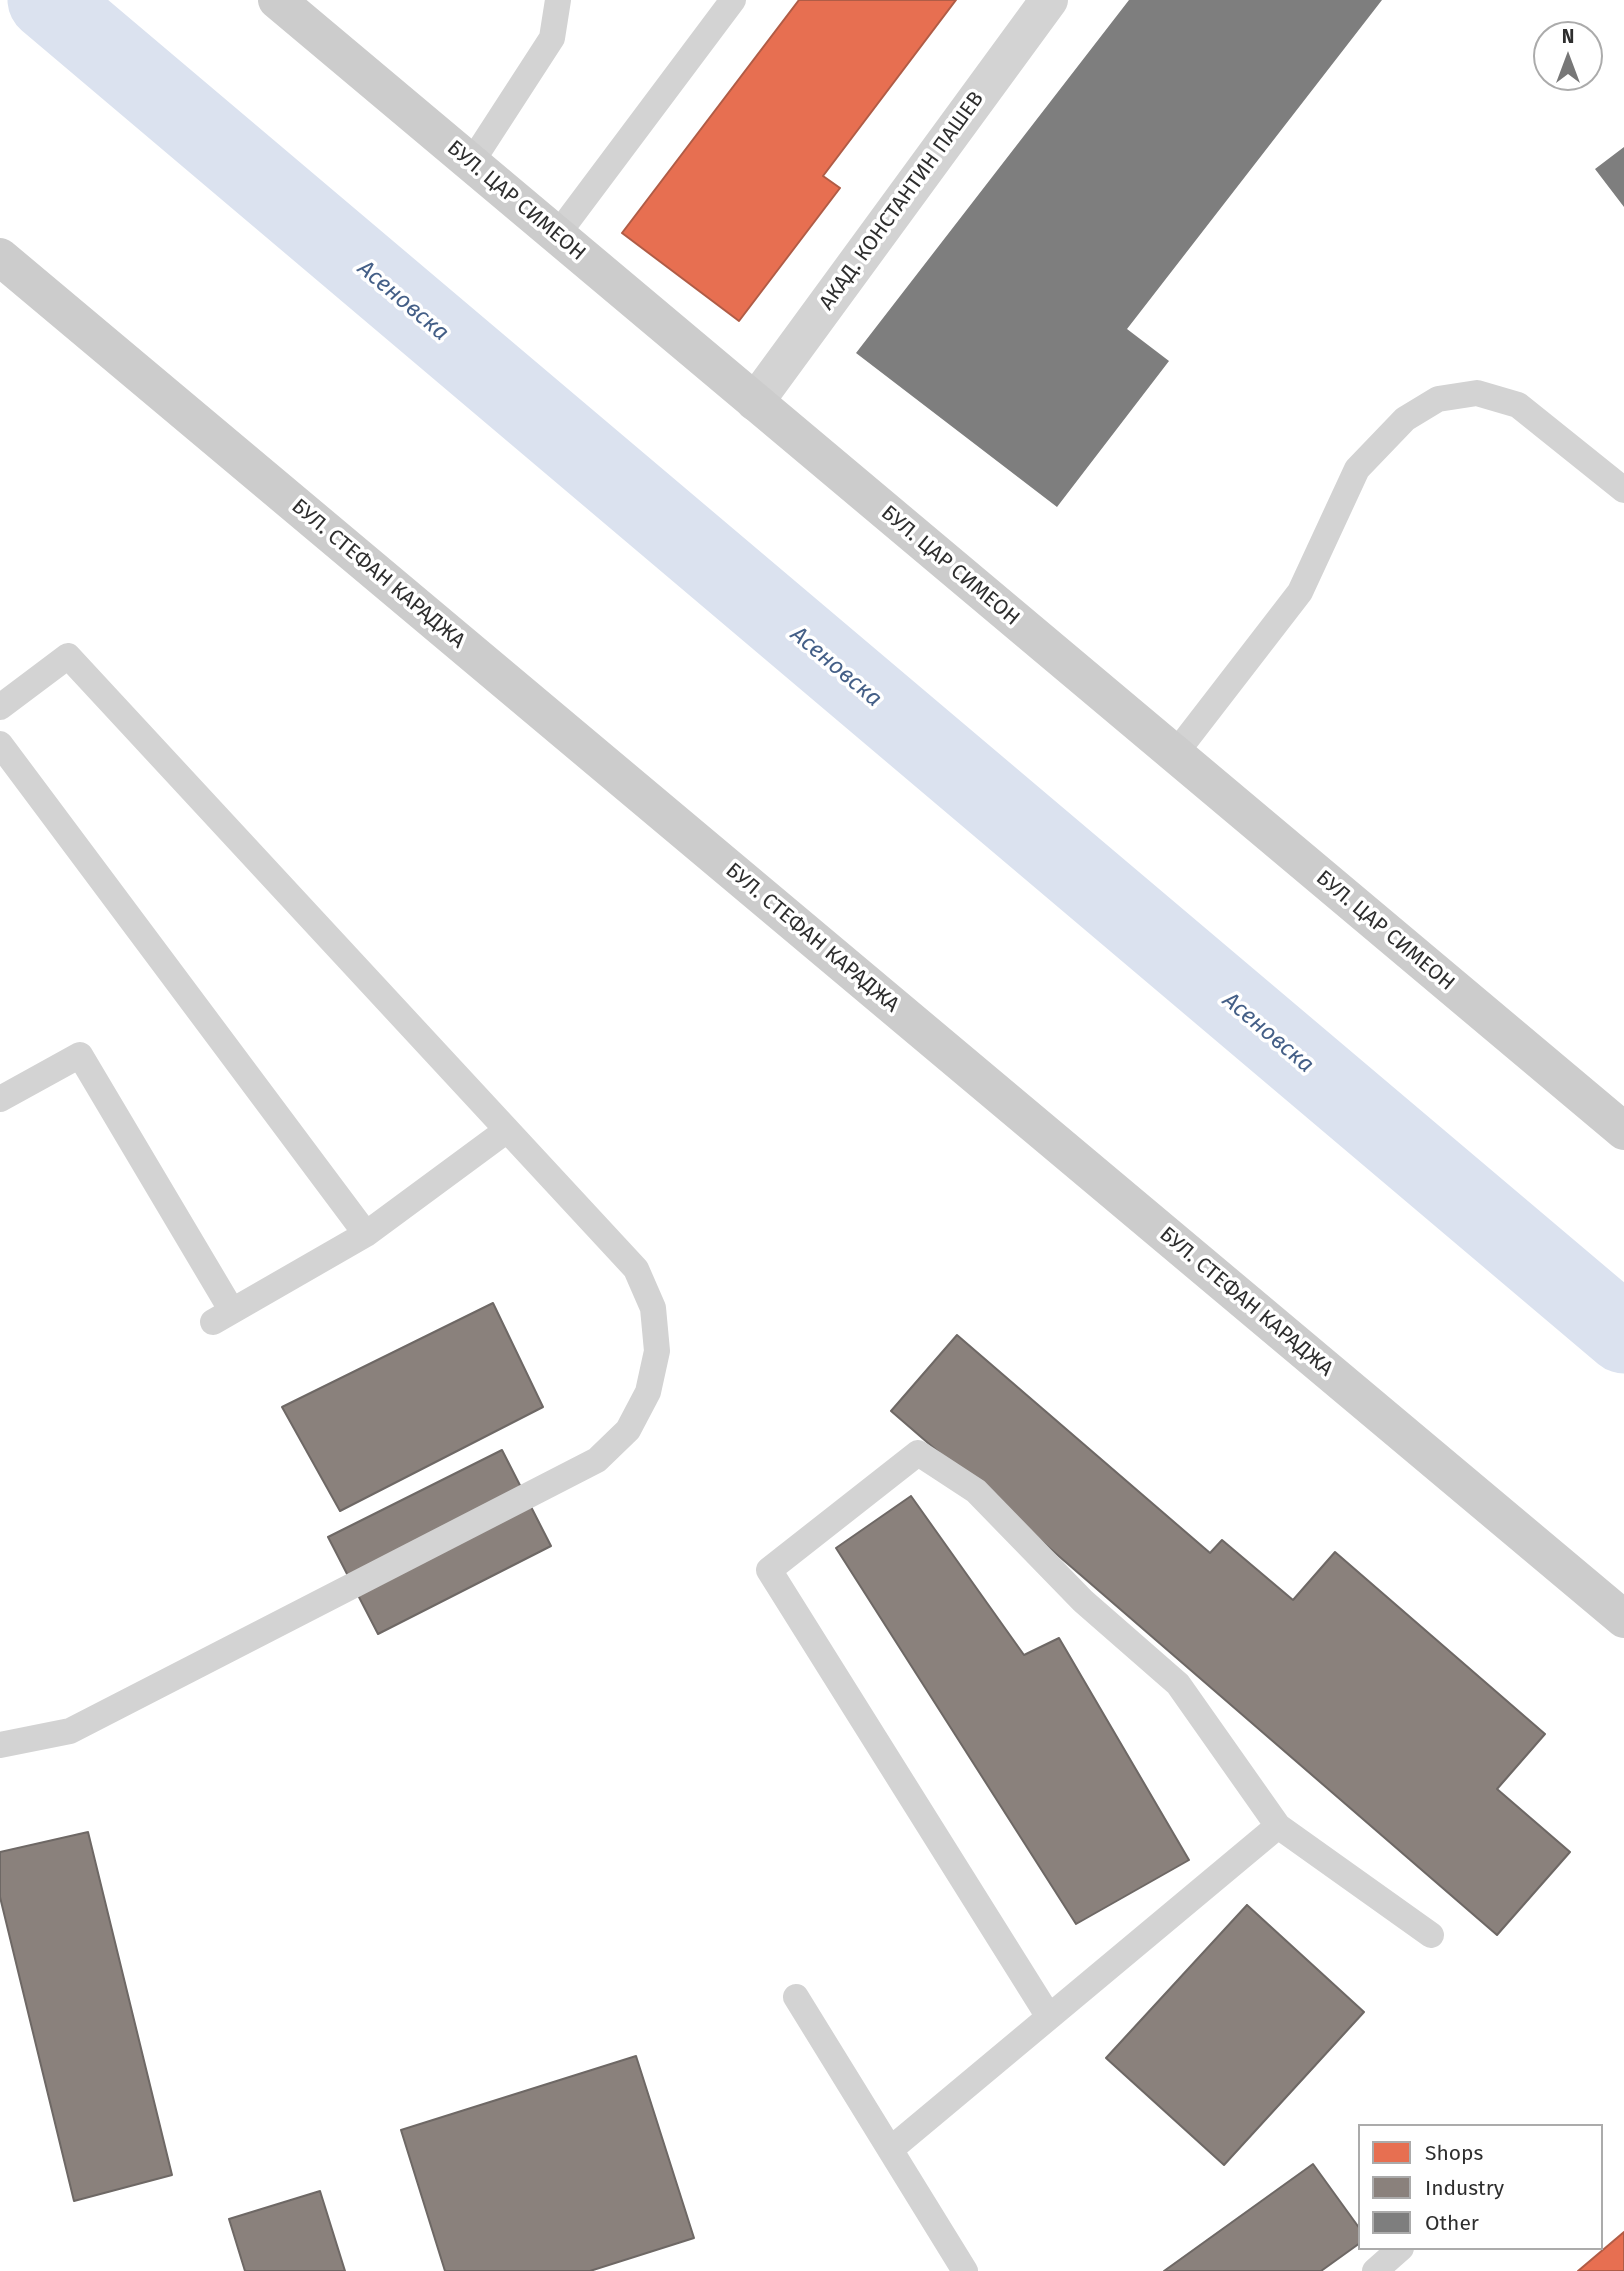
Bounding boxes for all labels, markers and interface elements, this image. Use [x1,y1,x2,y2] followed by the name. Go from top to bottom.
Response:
[1533,21,1603,91] north arrow
[1562,25,1574,48] text: N
[814,87,990,315] street label: АКАД. КОНСТАНТИН ПАШЕВ
[442,136,590,266] street label: БУЛ. ЦАР СИМЕОН
[352,255,454,347] water label: Асеновска
[286,494,470,654] street label: БУЛ. СТЕФАН КАРАДЖА
[876,501,1024,631] street label: БУЛ. ЦАР СИМЕОН
[785,621,887,713] water label: Асеновска
[720,858,904,1018] street label: БУЛ. СТЕФАН КАРАДЖА
[1311,866,1459,996] street label: БУЛ. ЦАР СИМЕОН
[1217,987,1319,1079] water label: Асеновска
[1154,1222,1338,1382] street label: БУЛ. СТЕФАН КАРАДЖА
[1358,2124,1603,2250] legend
[1425,2140,1483,2166] text: Shops
[1425,2175,1504,2201] text: Industry
[1425,2210,1479,2236] text: Other

